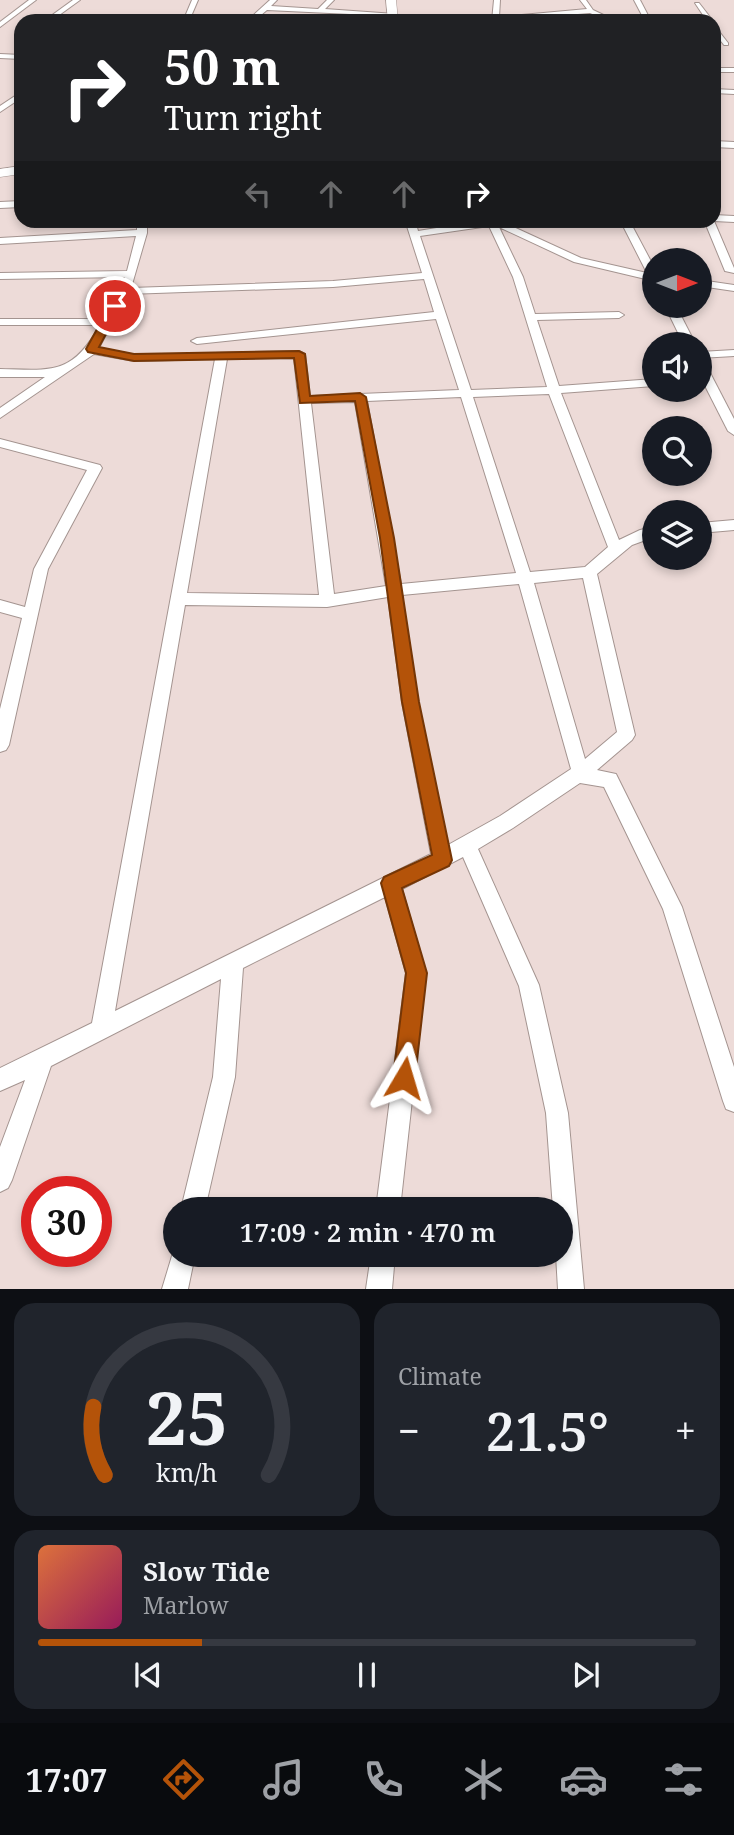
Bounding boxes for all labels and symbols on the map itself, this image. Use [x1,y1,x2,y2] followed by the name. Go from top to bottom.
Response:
[642,248,712,318] north arrow
[85,276,145,336] pin
[367,1041,441,1115] position arrow
[21,1176,112,1267] speed limit sign: 30

